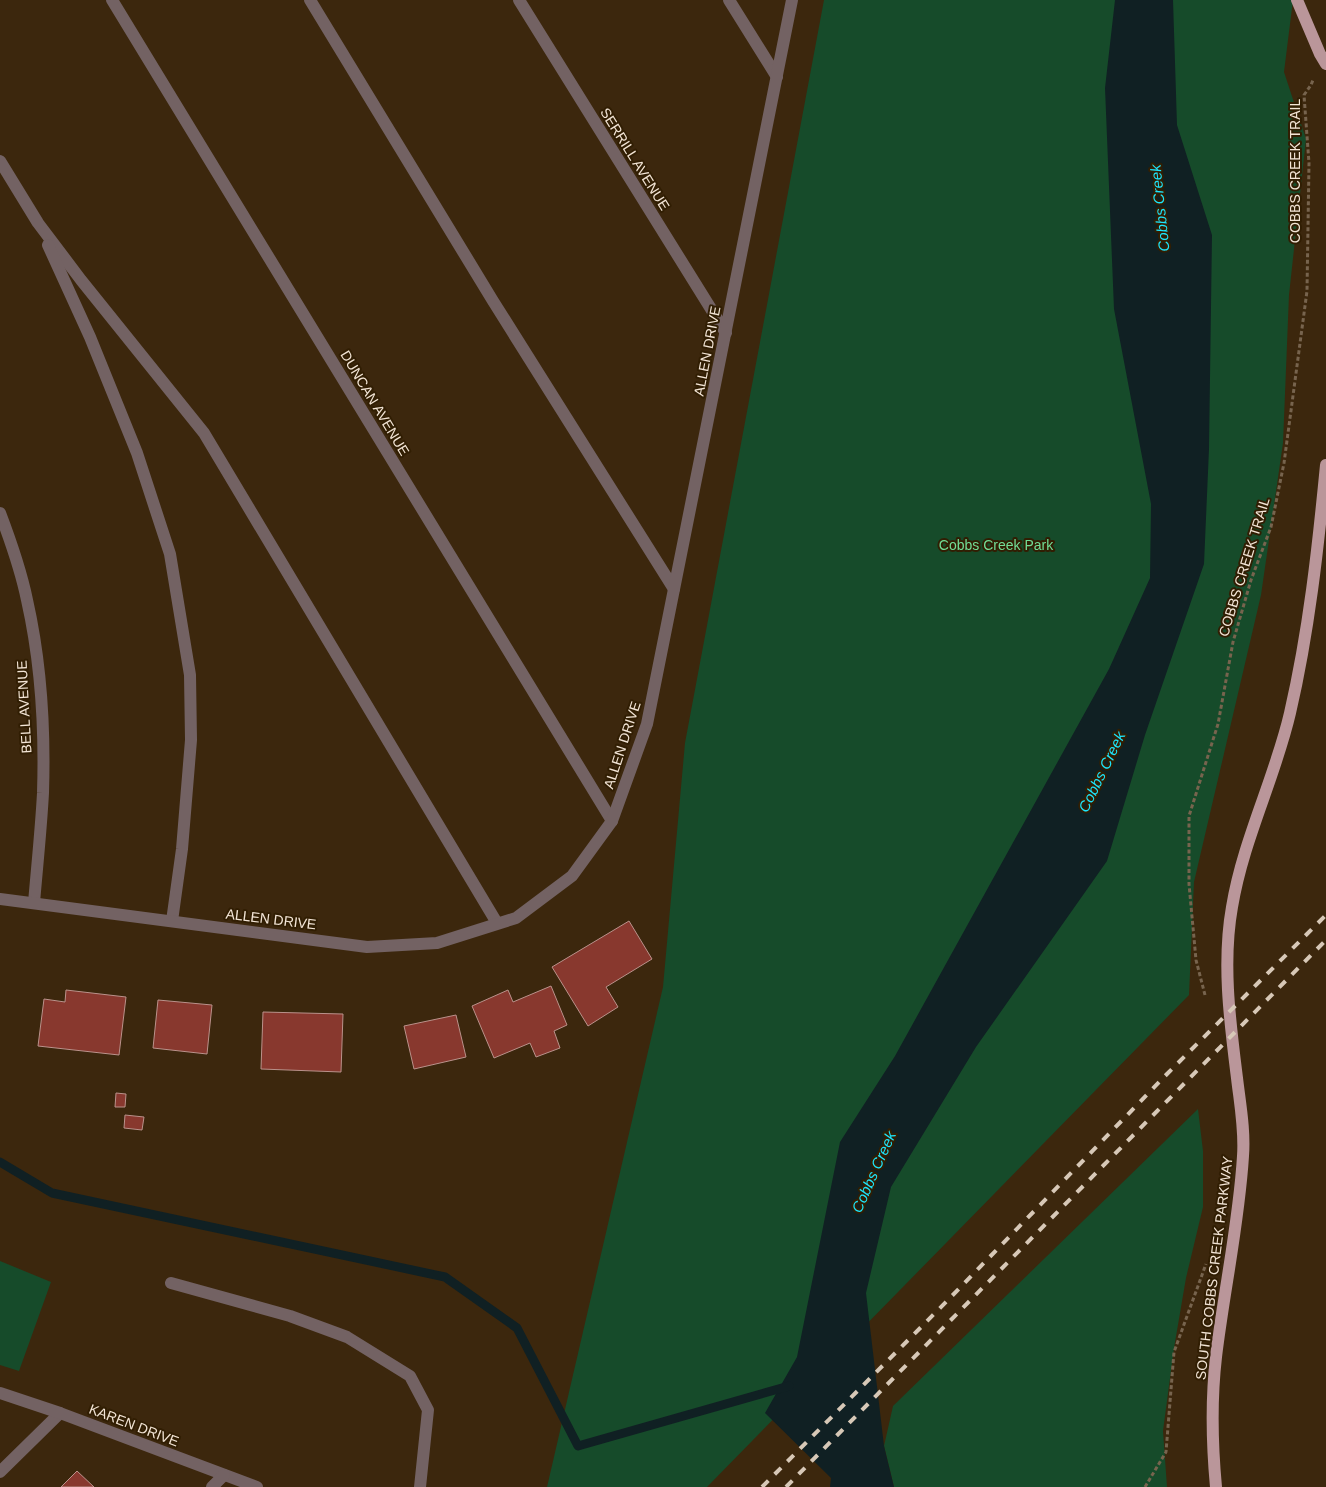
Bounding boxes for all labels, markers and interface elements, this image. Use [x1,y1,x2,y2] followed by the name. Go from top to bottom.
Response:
[1287,99,1303,243] street label: COBBS CREEK TRAIL
[597,105,673,213] street label: SERRILL AVENUE
[1146,162,1173,252] water label: Cobbs Creek
[690,305,724,397] street label: ALLEN DRIVE
[337,348,413,458] street label: DUNCAN AVENUE
[1215,495,1273,638] street label: COBBS CREEK TRAIL
[939,537,1054,553] park label: Cobbs Creek Park
[14,660,34,754] street label: BELL AVENUE
[600,699,644,791] street label: ALLEN DRIVE
[1075,727,1129,815] water label: Cobbs Creek
[225,906,317,932] street label: ALLEN DRIVE
[848,1127,900,1215] water label: Cobbs Creek
[1192,1155,1236,1381] street label: SOUTH COBBS CREEK PARKWAY
[87,1401,181,1449] street label: KAREN DRIVE

